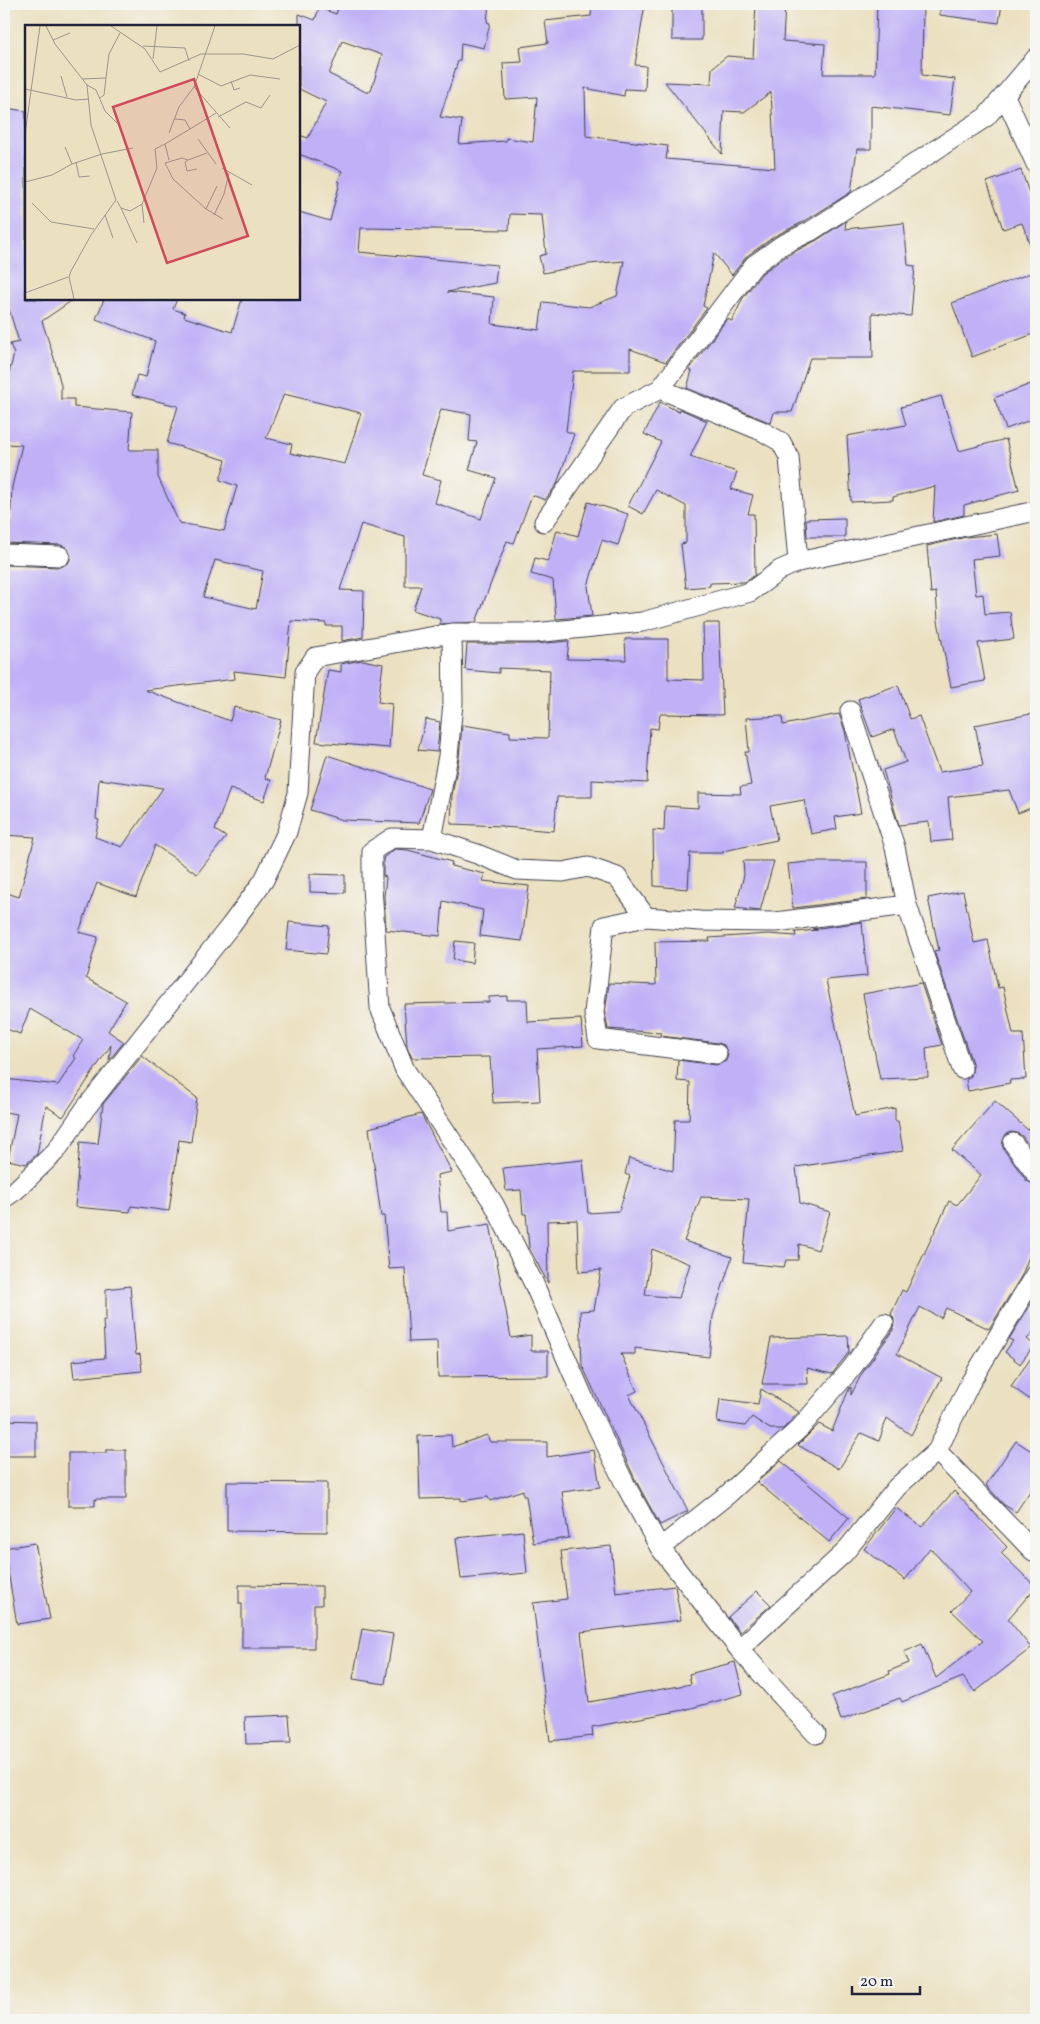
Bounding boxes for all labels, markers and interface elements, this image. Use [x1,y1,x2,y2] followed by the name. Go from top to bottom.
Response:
[25,25,300,300] inset map
[852,1964,920,1996] scale bar
[860,1972,893,1993] text: 20 m

